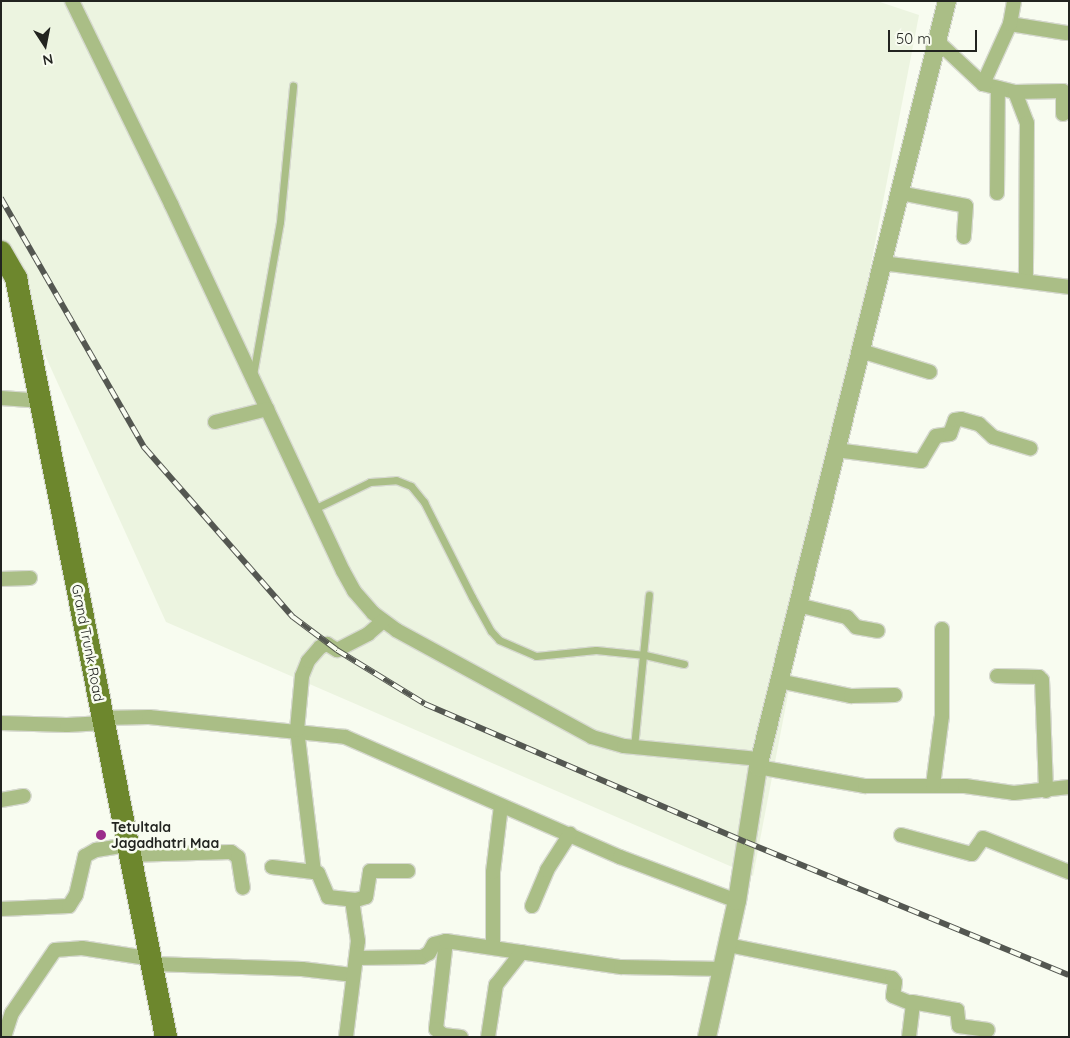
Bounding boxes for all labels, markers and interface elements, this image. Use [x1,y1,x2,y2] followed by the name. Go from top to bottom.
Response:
[20,20,70,70] north arrow
[890,20,979,52] scale bar
[896,29,931,48] text: 50 m
[41,50,55,70] text: N
[68,583,108,703] street label: Grand Trunk Road
[111,819,219,852] place label: Tetultala Jagadhatri Maa
[95,829,107,841] marker: Tetultala Jagadhatri Maa

